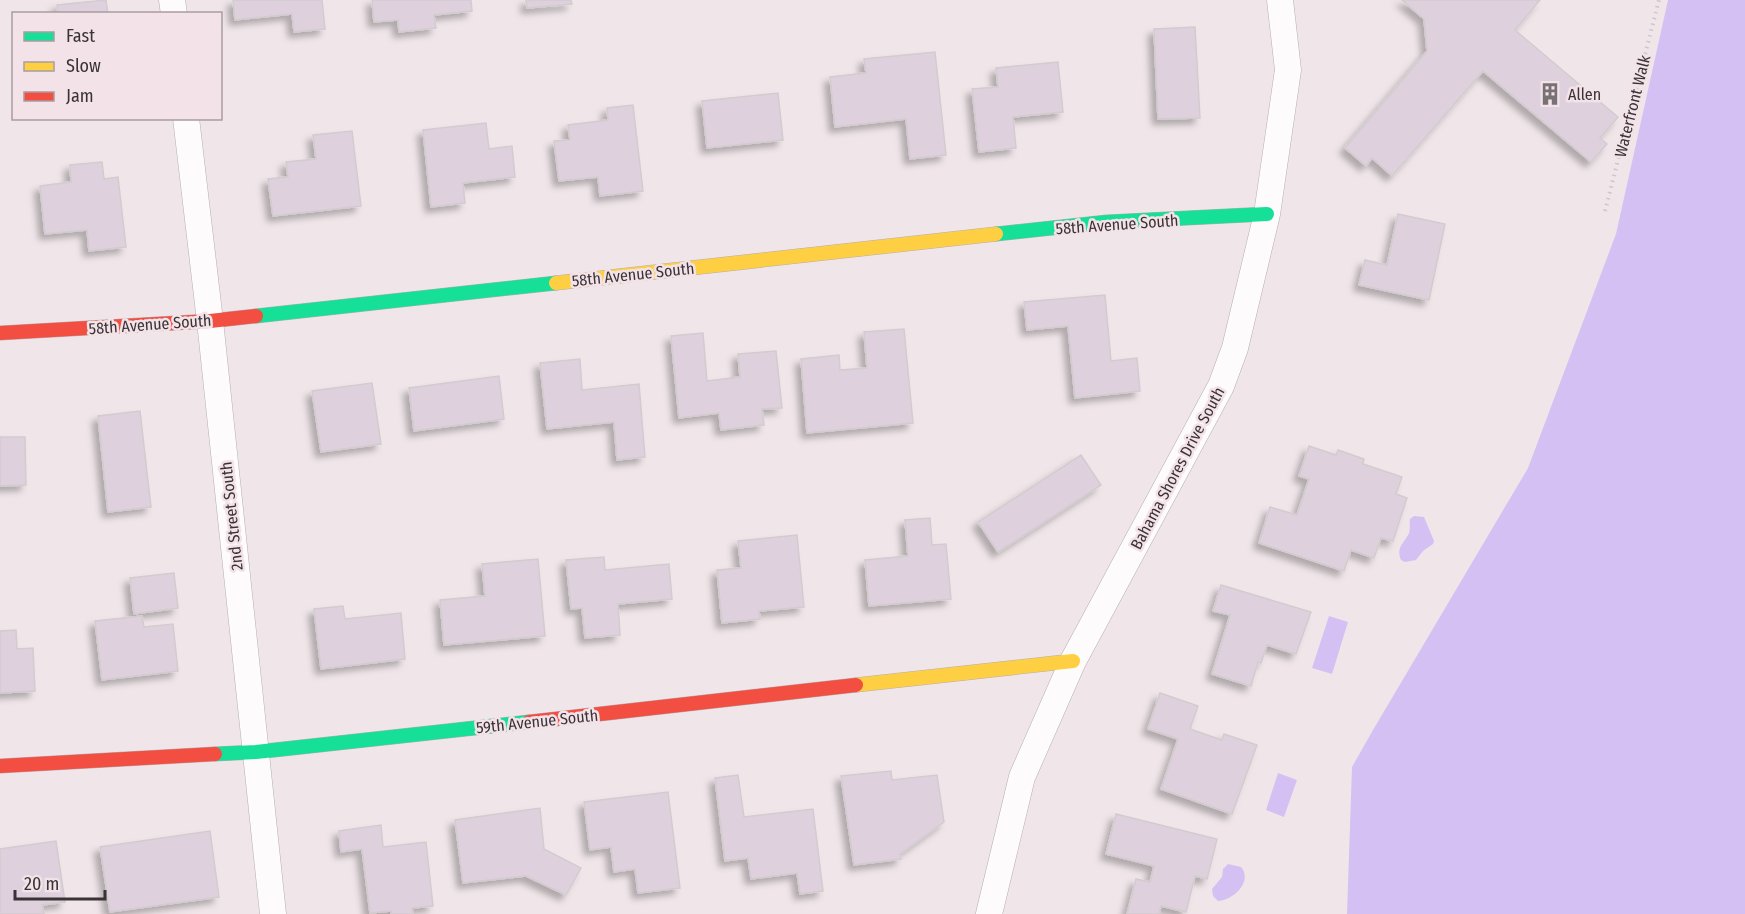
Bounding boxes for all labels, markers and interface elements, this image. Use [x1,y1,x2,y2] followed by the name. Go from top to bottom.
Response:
[12,12,222,120] legend
[66,25,95,47] text: Fast
[1611,53,1654,159] street label: Waterfront Walk
[66,55,101,77] text: Slow
[1537,81,1563,107] building icon: Allen
[66,85,94,107] text: Jam
[1568,85,1601,104] place label: Allen
[1055,211,1179,238] street label: 58th Avenue South
[571,259,695,290] street label: 58th Avenue South
[88,311,212,338] street label: 58th Avenue South
[1127,384,1228,553] street label: Bahama Shores Drive South
[216,461,247,571] street label: 2nd Street South
[475,706,599,737] street label: 59th Avenue South
[15,863,105,901] scale bar
[24,873,59,895] text: 20 m

